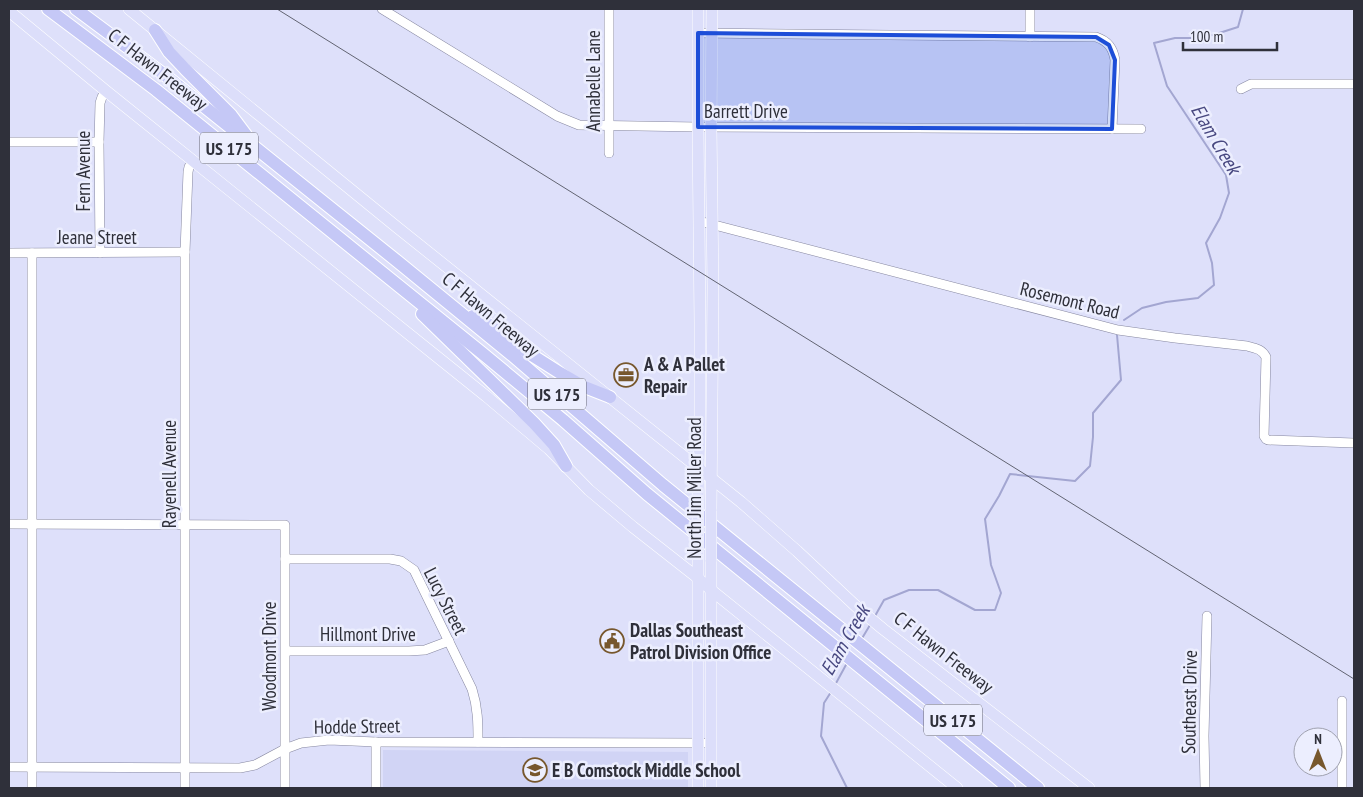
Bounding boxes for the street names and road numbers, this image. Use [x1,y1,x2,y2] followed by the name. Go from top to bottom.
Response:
[103,23,213,116] street label: C F Hawn Freeway
[581,30,605,132] street label: Annabelle Lane
[704,99,788,123] street label: Barrett Drive
[71,130,95,211] street label: Fern Avenue
[200,132,258,164] road number: US 175
[56,225,138,249] street label: Jeane Street
[437,266,545,362] street label: C F Hawn Freeway
[1018,276,1122,324] street label: Rosemont Road
[528,378,586,409] road number: US 175
[682,417,706,559] street label: North Jim Miller Road
[157,420,181,528] street label: Rayenell Avenue
[419,563,473,639] street label: Lucy Street
[257,601,281,711] street label: Woodmont Drive
[889,606,999,699] street label: C F Hawn Freeway
[320,622,416,646] street label: Hillmont Drive
[1176,650,1202,754] street label: Southeast Drive
[924,704,982,736] road number: US 175
[314,713,401,739] street label: Hodde Street

